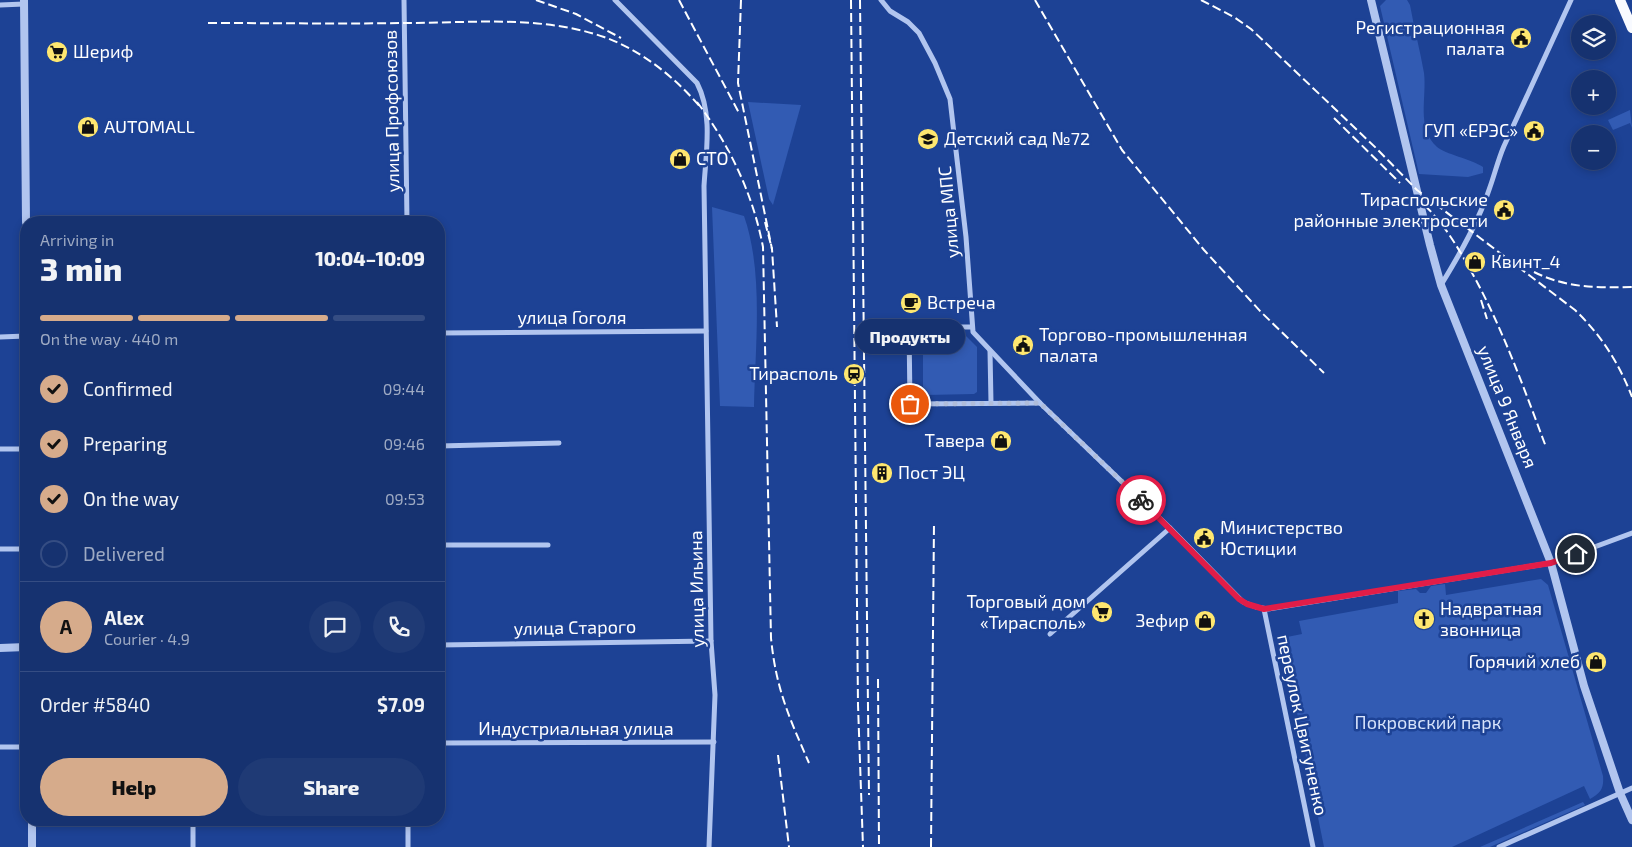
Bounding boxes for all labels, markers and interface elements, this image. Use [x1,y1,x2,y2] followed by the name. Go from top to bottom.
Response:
[1571,15,1616,170] map controls
[1571,15,1616,60] button: layers
[1356,16,1505,59] place label: Регистрационная палата
[1509,26,1533,50] public building icon: Регистрационная палата
[379,30,403,192] street label: улица Профсоюзов
[45,40,69,64] supermarket icon: Шериф
[73,40,133,62] place label: Шериф
[1571,70,1616,115] button: +
[76,115,100,139] shop icon: AUTOMALL
[104,115,195,137] place label: AUTOMALL
[1424,119,1518,141] place label: ГУП «ЕРЭС»
[1522,119,1546,143] public building icon: ГУП «ЕРЭС»
[1571,125,1616,170] button: −
[916,127,940,151] school or university icon: Детский сад №72
[944,127,1090,149] place label: Детский сад №72
[668,147,692,171] shop icon: СТО
[696,147,729,169] place label: СТО
[933,165,963,259] street label: улица МПС
[1294,188,1488,231] place label: Тираспольские районные электросети
[1492,198,1516,222] public building icon: Тираспольские районные электросети
[40,230,114,249] text: Arriving in
[315,247,425,270] text: 10:04–10:09
[40,249,122,287] text: 3 min
[1463,250,1487,274] shop icon: Квинт_4
[1491,250,1561,272] place label: Квинт_4
[899,291,923,315] cafe icon: Встреча
[927,291,996,313] place label: Встреча
[517,306,627,328] street label: улица Гоголя
[855,319,965,354] callout: Продукты
[1039,323,1248,366] place label: Торгово-промышленная палата
[870,327,950,346] text: Продукты
[40,329,178,348] text: On the way · 440 m
[1011,333,1035,357] public building icon: Торгово-промышленная палата
[1473,342,1543,471] street label: улица 9 Января
[749,362,838,384] place label: Тирасполь
[842,362,866,386] station icon: Тирасполь
[40,375,68,403] icon: check
[83,377,173,400] text: Confirmed
[383,379,425,398] text: 09:44
[889,383,931,425] pin
[896,390,924,418] icon: bag
[925,429,985,451] place label: Тавера
[989,429,1013,453] shop icon: Тавера
[40,430,68,458] icon: check
[83,432,167,455] text: Preparing
[383,434,425,453] text: 09:46
[870,461,894,485] building icon: Пост ЭЦ
[898,461,965,483] place label: Пост ЭЦ
[1116,475,1166,525] courier
[40,485,68,513] icon: check
[1127,486,1155,514] icon: bike
[83,487,179,510] text: On the way
[385,489,425,508] text: 09:53
[1220,516,1343,559] place label: Министерство Юстиции
[1192,526,1216,550] public building icon: Министерство Юстиции
[684,530,708,648] street label: улица Ильина
[1555,533,1597,575] pin
[1562,540,1590,568] icon: home
[83,542,165,565] text: Delivered
[967,590,1086,633] place label: Торговый дом «Тирасполь»
[1440,597,1542,640] place label: Надвратная звонница
[1090,600,1114,624] supermarket icon: Торговый дом «Тирасполь»
[309,601,361,653] button: chat
[373,601,425,653] button: phone
[104,606,144,629] text: Alex
[1412,607,1436,631] church icon: Надвратная звонница
[1135,609,1189,631] place label: Зефир
[1193,609,1217,633] shop icon: Зефир
[60,615,72,638] text: A
[514,615,636,639] street label: улица Старого
[104,629,190,648] text: Courier · 4.9
[1273,632,1333,817] street label: переулок Цвигуненко
[1469,650,1580,672] place label: Горячий хлеб
[1584,650,1608,674] shop icon: Горячий хлеб
[40,693,151,716] text: Order #5840
[377,693,425,716] text: $7.09
[1355,711,1502,733] park label: Покровский парк
[478,717,674,739] street label: Индустриальная улица
[40,758,228,816] button: Help
[238,758,425,816] button: Share

